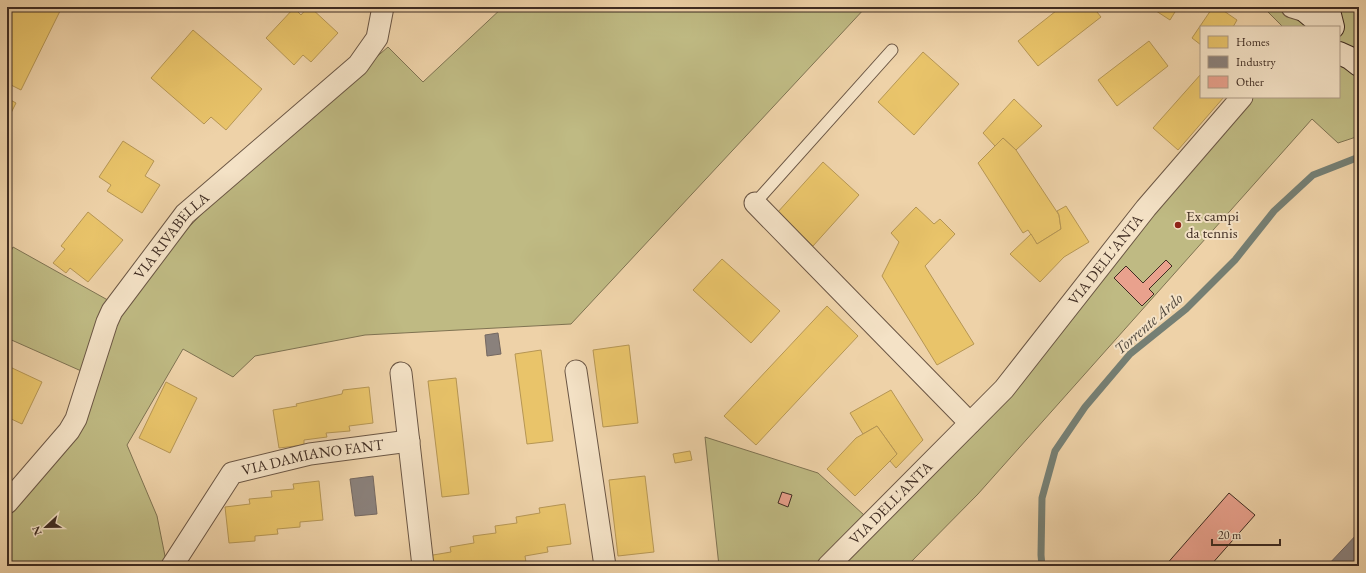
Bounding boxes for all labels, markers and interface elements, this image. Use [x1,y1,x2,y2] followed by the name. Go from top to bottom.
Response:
[1200,26,1340,98] legend
[1236,34,1270,50] text: Homes
[1236,54,1276,70] text: Industry
[1236,74,1264,90] text: Other
[129,187,213,283] street label: VIA RIVABELLA
[1186,206,1239,242] place label: Ex campi da tennis
[1064,210,1147,309] street label: VIA DELL'ANTA
[1173,220,1183,230] marker: Ex campi da tennis
[1109,288,1187,359] water label: Torrente Ardo
[240,434,386,479] street label: VIA DAMIANO FANT
[845,456,936,548] street label: VIA DELL'ANTA
[26,507,66,547] north arrow
[1212,521,1280,547] scale bar
[29,524,45,537] text: N
[1218,527,1242,543] text: 20 m

